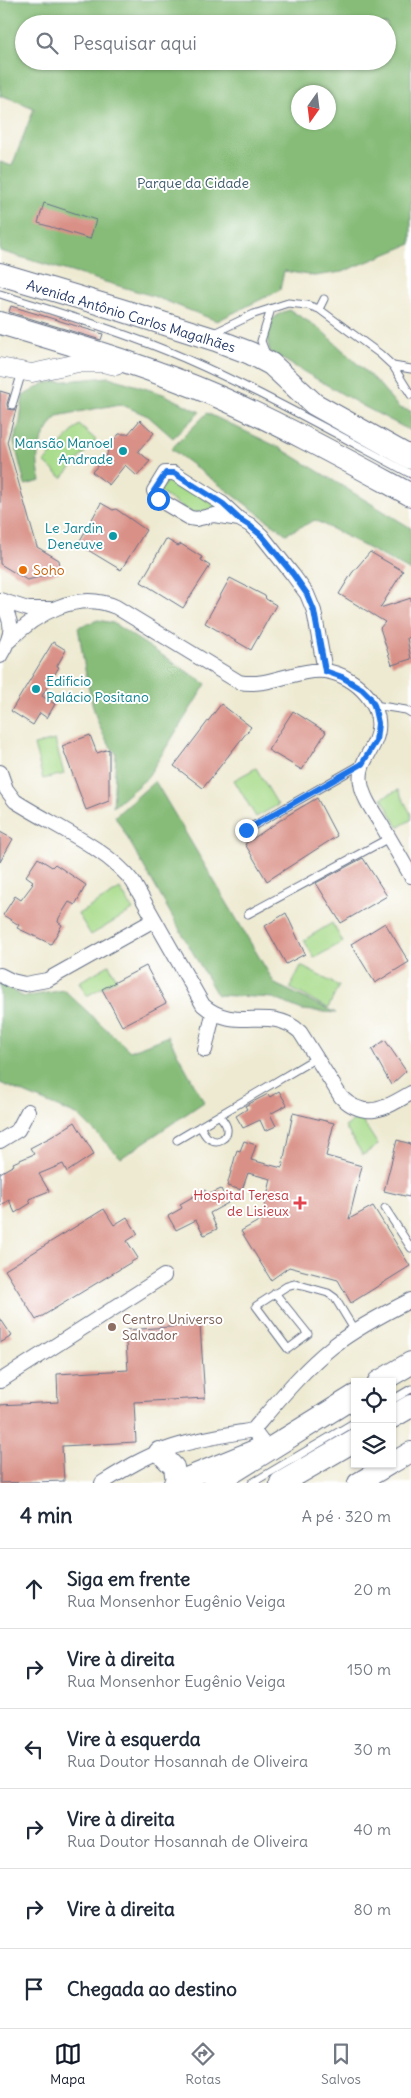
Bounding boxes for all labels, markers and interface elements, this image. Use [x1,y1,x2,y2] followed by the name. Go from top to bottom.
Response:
[15,15,396,70] search box
[33,29,61,57] icon: search
[73,31,197,55] text: Pesquisar aqui
[291,85,336,130] north arrow
[137,174,249,192] park label: Parque da Cidade
[24,276,238,356] street label: Avenida Antônio Carlos Magalhães
[14,434,113,468] place label: Mansão Manoel Andrade
[117,445,129,457] marker: Mansão Manoel Andrade
[147,488,170,511] route start
[45,519,103,553] place label: Le Jardin Deneuve
[107,530,119,542] marker: Le Jardin Deneuve
[33,561,65,579] place label: Soho
[17,564,29,576] marker: Soho
[46,672,149,706] place label: Edificio Palácio Positano
[30,683,42,695] marker: Edificio Palácio Positano
[235,819,258,842] route end
[193,1186,289,1220] place label: Hospital Teresa de Lisieux
[293,1196,307,1210] marker: Hospital Teresa de Lisieux
[122,1310,223,1344] place label: Centro Universo Salvador
[106,1321,118,1333] marker: Centro Universo Salvador
[351,1378,396,1468] map controls
[351,1378,396,1423] button: locate
[351,1423,396,1468] button: layers
[20,1502,72,1529] text: 4 min
[302,1506,391,1526] text: A pé · 320 m
[67,1567,190,1591] text: Siga em frente
[20,1575,48,1603] icon: ahead
[354,1579,391,1599] text: 20 m
[67,1591,285,1611] text: Rua Monsenhor Eugênio Veiga
[67,1647,175,1671] text: Vire à direita
[20,1655,48,1683] icon: right
[347,1659,391,1679] text: 150 m
[67,1671,285,1691] text: Rua Monsenhor Eugênio Veiga
[67,1727,201,1751] text: Vire à esquerda
[20,1735,48,1763] icon: left
[354,1739,391,1759] text: 30 m
[67,1751,308,1771] text: Rua Doutor Hosannah de Oliveira
[67,1807,175,1831] text: Vire à direita
[20,1815,48,1843] icon: right
[353,1819,391,1839] text: 40 m
[67,1831,308,1851] text: Rua Doutor Hosannah de Oliveira
[20,1895,48,1923] icon: right
[67,1897,175,1921] text: Vire à direita
[353,1899,391,1919] text: 80 m
[20,1975,48,2003] icon: arrive
[67,1977,237,2001] text: Chegada ao destino
[50,2040,85,2088] tab: Mapa
[185,2040,221,2088] tab: Rotas
[321,2040,361,2088] tab: Salvos

